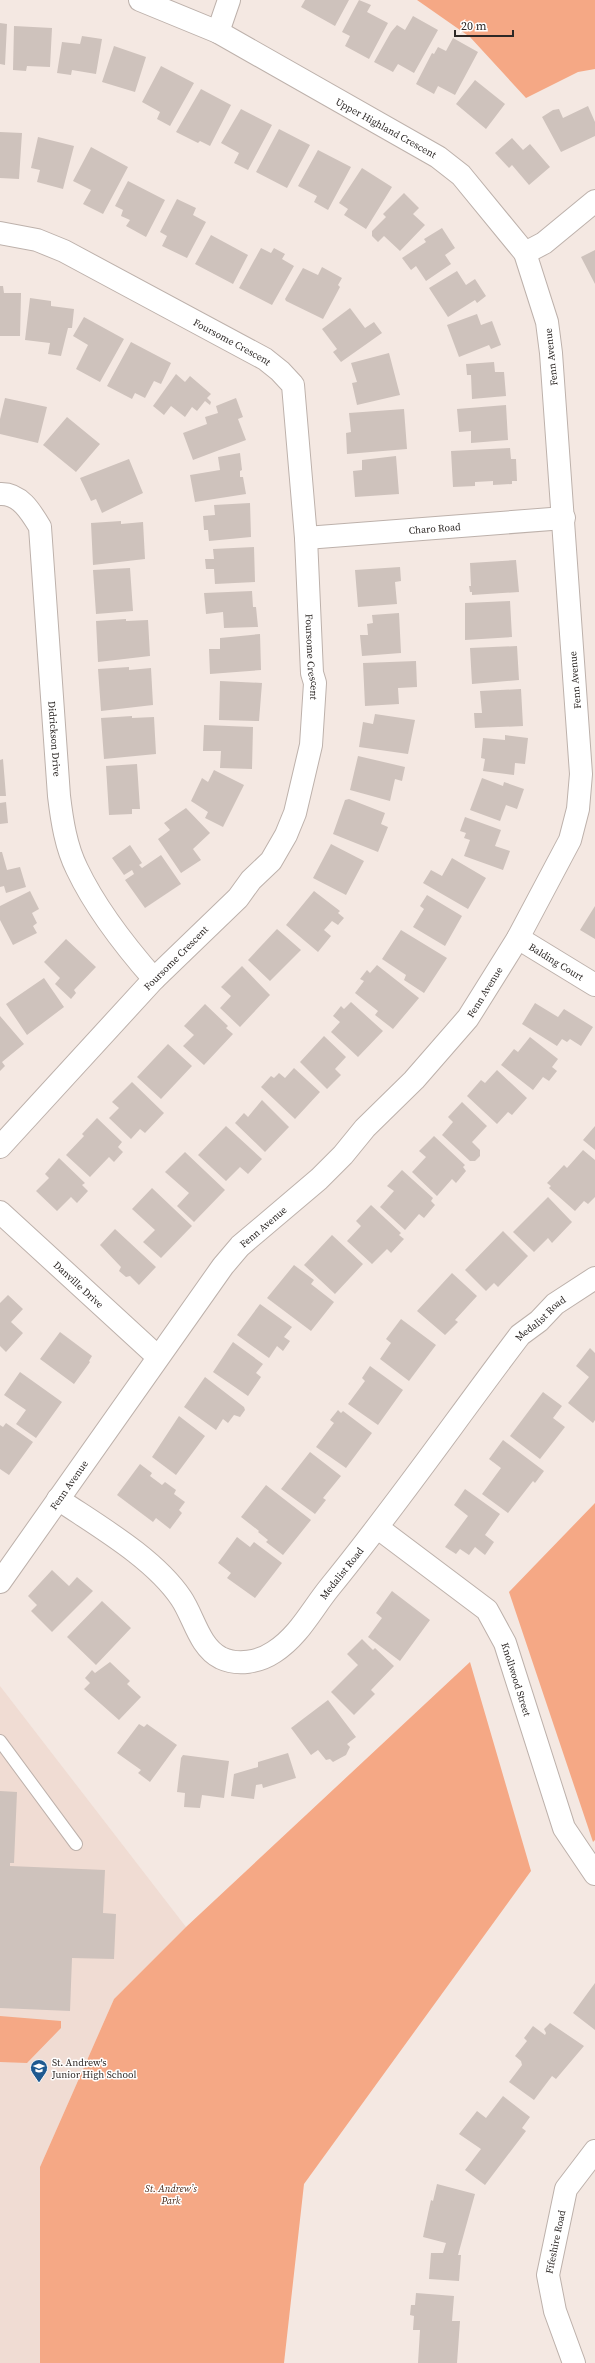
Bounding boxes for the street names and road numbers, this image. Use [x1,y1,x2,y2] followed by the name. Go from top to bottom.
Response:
[333,95,439,161] street label: Upper Highland Crescent
[191,315,274,368] street label: Foursome Crescent
[542,328,560,386] street label: Fenn Avenue
[408,520,461,537] street label: Charo Road
[303,614,322,701] street label: Foursome Crescent
[566,651,584,709] street label: Fenn Avenue
[46,701,64,777] street label: Didrickson Drive
[141,922,212,993] street label: Foursome Crescent
[527,940,587,983] street label: Balding Court
[463,964,505,1020] street label: Fenn Avenue
[237,1203,289,1250] street label: Fenn Avenue
[51,1258,107,1311] street label: Danville Drive
[512,1292,568,1343] street label: Medalist Road
[47,1457,91,1512] street label: Fenn Avenue
[316,1544,366,1602] street label: Medalist Road
[499,1641,535,1718] street label: Knollwood Street
[542,2208,568,2275] street label: Fifeshire Road

